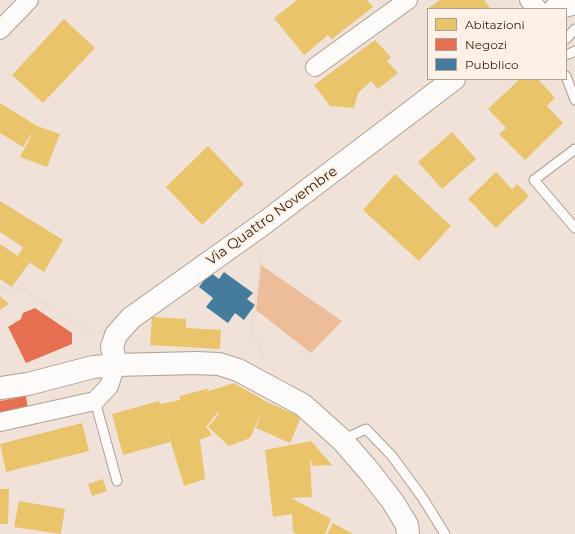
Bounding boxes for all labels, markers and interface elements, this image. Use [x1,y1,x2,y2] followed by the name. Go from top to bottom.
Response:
[427,8,567,80] legend
[465,17,525,32] text: Abitazioni
[465,37,507,52] text: Negozi
[465,57,519,72] text: Pubblico
[203,163,341,269] street label: Via Quattro Novembre

